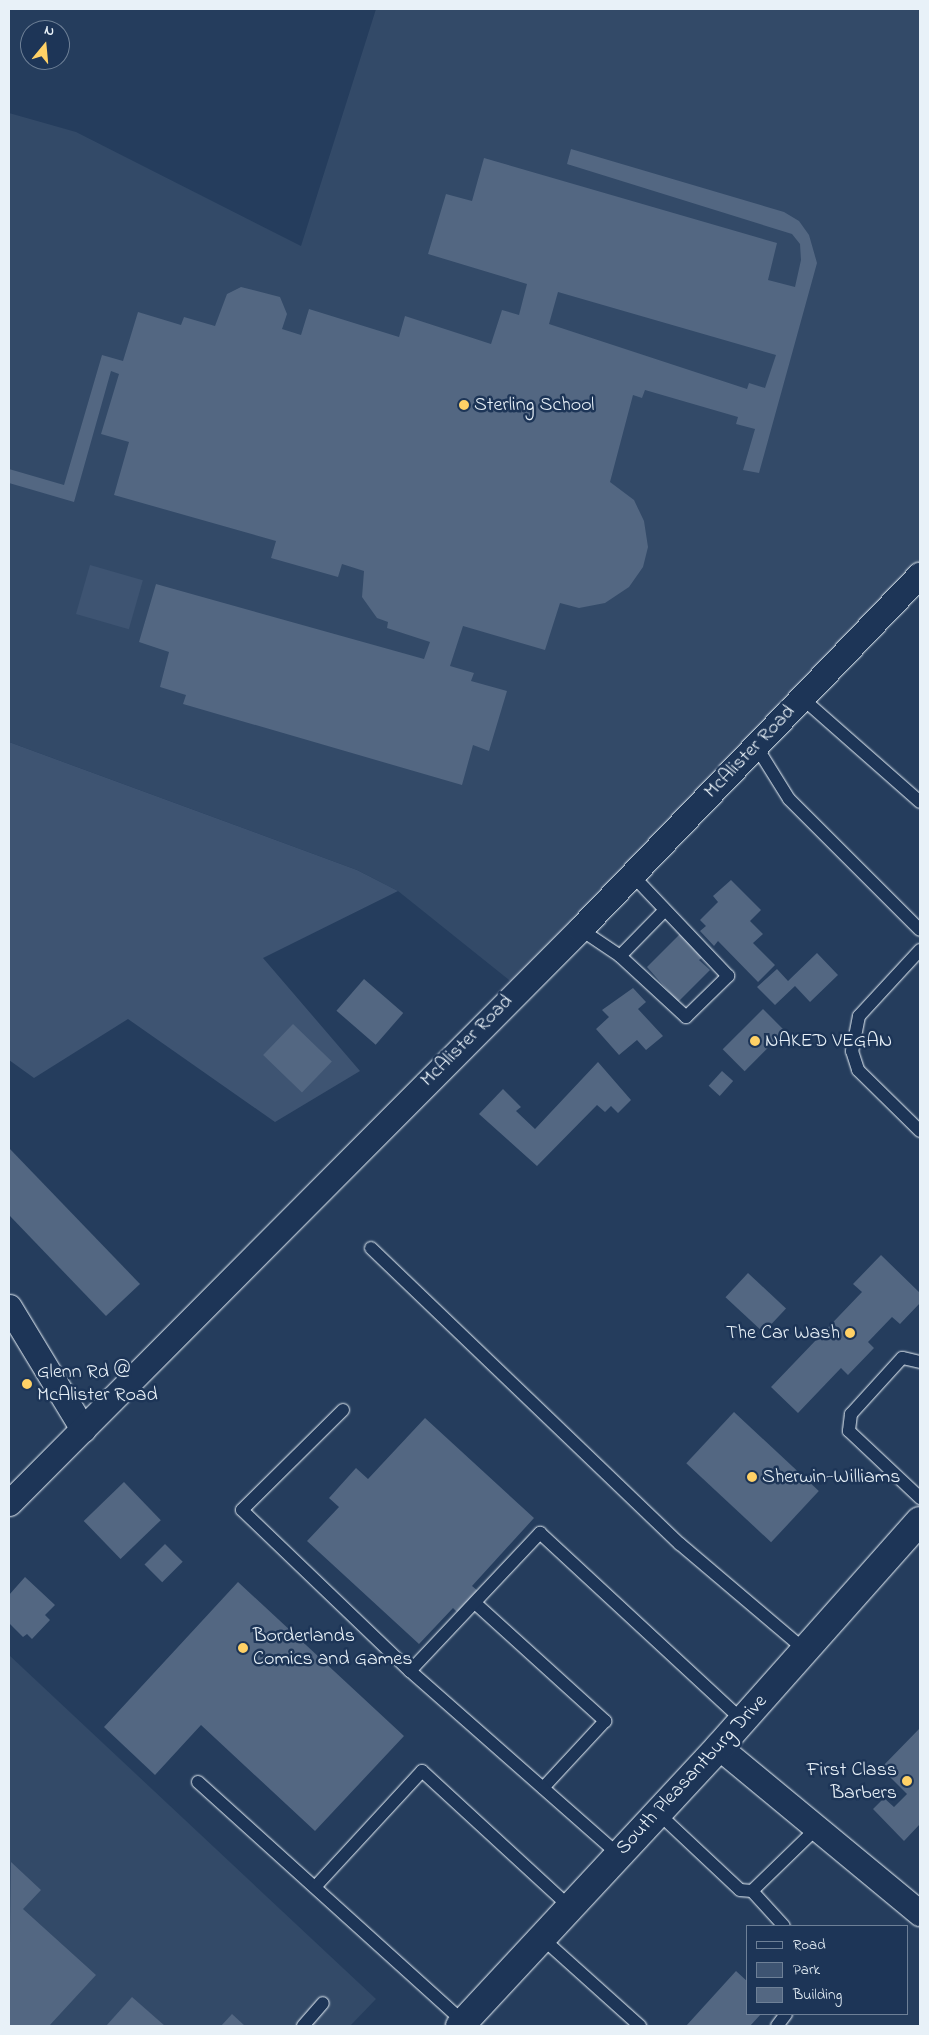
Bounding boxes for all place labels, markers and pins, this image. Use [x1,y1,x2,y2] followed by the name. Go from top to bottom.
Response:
[474,393,594,417] place label: Sterling School
[458,399,470,411] marker: Sterling School
[765,1029,892,1053] place label: NAKED VEGAN
[749,1035,761,1047] marker: NAKED VEGAN
[726,1321,840,1345] place label: The Car Wash
[844,1327,856,1339] marker: The Car Wash
[37,1360,158,1407] place label: Glenn Rd @ McAlister Road
[21,1378,33,1390] marker: Glenn Rd @ McAlister Road
[762,1465,900,1489] place label: Sherwin-Williams
[746,1471,758,1483] marker: Sherwin-Williams
[253,1624,412,1671] place label: Borderlands Comics and Games
[237,1642,249,1654] marker: Borderlands Comics and Games
[807,1758,897,1805] place label: First Class Barbers
[901,1775,913,1787] marker: First Class Barbers

